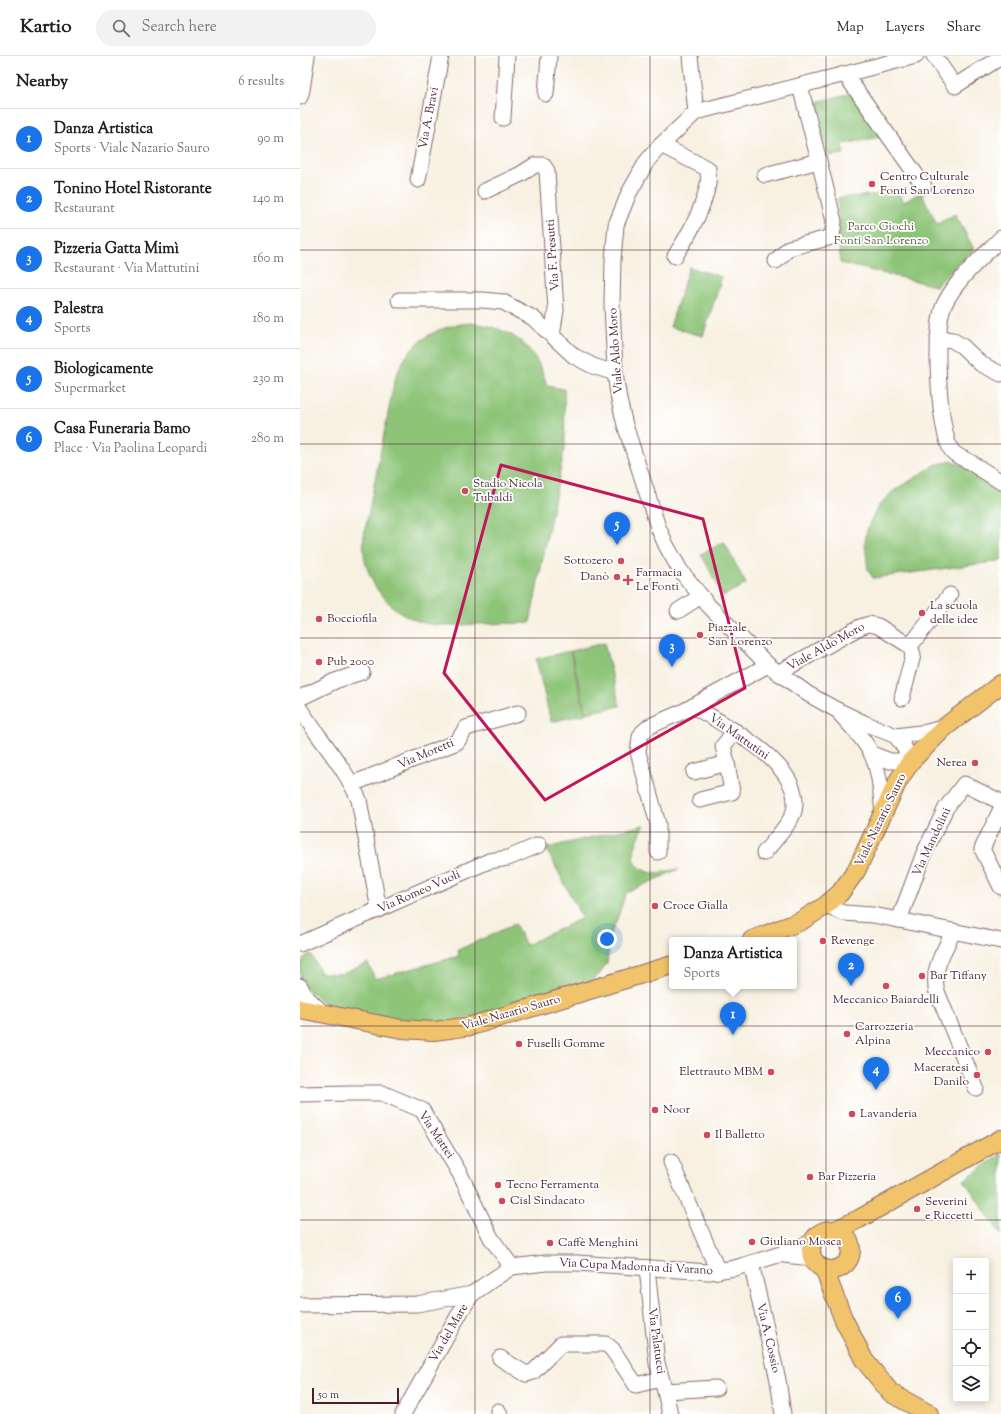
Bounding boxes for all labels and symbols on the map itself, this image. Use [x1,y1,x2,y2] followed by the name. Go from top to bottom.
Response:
[414,85,444,151] street label: Via A. Bravi
[880,168,975,200] place label: Centro Culturale Fonti San Lorenzo
[867,179,877,189] marker: Centro Culturale Fonti San Lorenzo
[541,218,564,292] street label: Via F. Presutti
[834,218,929,250] park label: Parco Giochi Fonti San Lorenzo
[604,307,628,395] street label: Viale Aldo Moro
[473,475,543,507] place label: Stadio Nicola Tubaldi
[460,486,470,496] marker: Stadio Nicola Tubaldi
[604,512,630,545] pin: 5
[563,552,613,570] place label: Sottozero
[616,556,626,566] marker: Sottozero
[636,564,682,596] place label: Farmacia Le Fonti
[580,568,609,586] place label: Danò
[612,572,622,582] marker: Danò
[623,575,633,585] marker: Farmacia Le Fonti
[930,597,979,629] place label: La scuola delle idee
[917,608,927,618] marker: La scuola delle idee
[327,610,378,628] place label: Bocciofila
[314,614,324,624] marker: Bocciofila
[784,618,869,676] street label: Viale Aldo Moro
[708,619,773,651] place label: Piazzale San Lorenzo
[695,630,705,640] marker: Piazzale San Lorenzo
[659,634,685,667] pin: 3
[327,653,374,671] place label: Pub 2000
[314,657,324,667] marker: Pub 2000
[705,710,773,765] street label: Via Mattutini
[395,734,457,774] street label: Via Moretti
[936,754,967,772] place label: Nerea
[970,758,980,768] marker: Nerea
[851,770,912,870] street label: Viale Nazario Sauro
[908,804,956,880] street label: Via Mandolini
[375,865,464,918] street label: Via Romeo Vuoli
[663,897,729,915] place label: Croce Gialla
[650,901,660,911] marker: Croce Gialla
[597,929,617,949] your location
[831,932,875,950] place label: Revenge
[818,936,828,946] marker: Revenge
[838,953,864,986] pin: 2
[930,967,987,985] place label: Bar Tiffany
[917,971,927,981] marker: Bar Tiffany
[881,981,891,991] marker: Meccanico Baiardelli
[460,990,563,1036] street label: Viale Nazario Sauro
[833,991,940,1009] place label: Meccanico Baiardelli
[720,1002,746,1035] pin: 1
[855,1018,914,1050] place label: Carrozzeria Alpina
[842,1029,852,1039] marker: Carrozzeria Alpina
[527,1035,605,1053] place label: Fuselli Gomme
[514,1039,524,1049] marker: Fuselli Gomme
[925,1043,980,1061] place label: Meccanico
[983,1047,993,1057] marker: Meccanico
[863,1057,889,1090] pin: 4
[914,1059,970,1091] place label: Maceratesi Danilo
[679,1063,763,1081] place label: Elettrauto MBM
[766,1067,776,1077] marker: Elettrauto MBM
[972,1070,982,1080] marker: Maceratesi Danilo
[663,1101,691,1119] place label: Noor
[650,1105,660,1115] marker: Noor
[860,1105,918,1123] place label: Lavanderia
[413,1108,459,1163] street label: Via Mattei
[847,1109,857,1119] marker: Lavanderia
[715,1126,765,1144] place label: Il Balletto
[702,1130,712,1140] marker: Il Balletto
[818,1168,877,1186] place label: Bar Pizzeria
[805,1172,815,1182] marker: Bar Pizzeria
[506,1176,600,1194] place label: Tecno Ferramenta
[493,1180,503,1190] marker: Tecno Ferramenta
[510,1192,585,1210] place label: Cisl Sindacato
[925,1193,974,1225] place label: Severini e Riccetti
[497,1196,507,1206] marker: Cisl Sindacato
[912,1204,922,1214] marker: Severini e Riccetti
[760,1233,842,1251] place label: Giuliano Mosca
[558,1234,639,1252] place label: Caffè Menghini
[747,1237,757,1247] marker: Giuliano Mosca
[545,1238,555,1248] marker: Caffè Menghini
[559,1254,714,1280] street label: Via Cupa Madonna di Varano
[885,1286,911,1319] pin: 6
[425,1300,473,1366] street label: Via del Mare
[751,1301,785,1375] street label: Via A. Cossio
[642,1307,670,1376] street label: Via Palatucci
[312,1386,399,1405] scale bar

